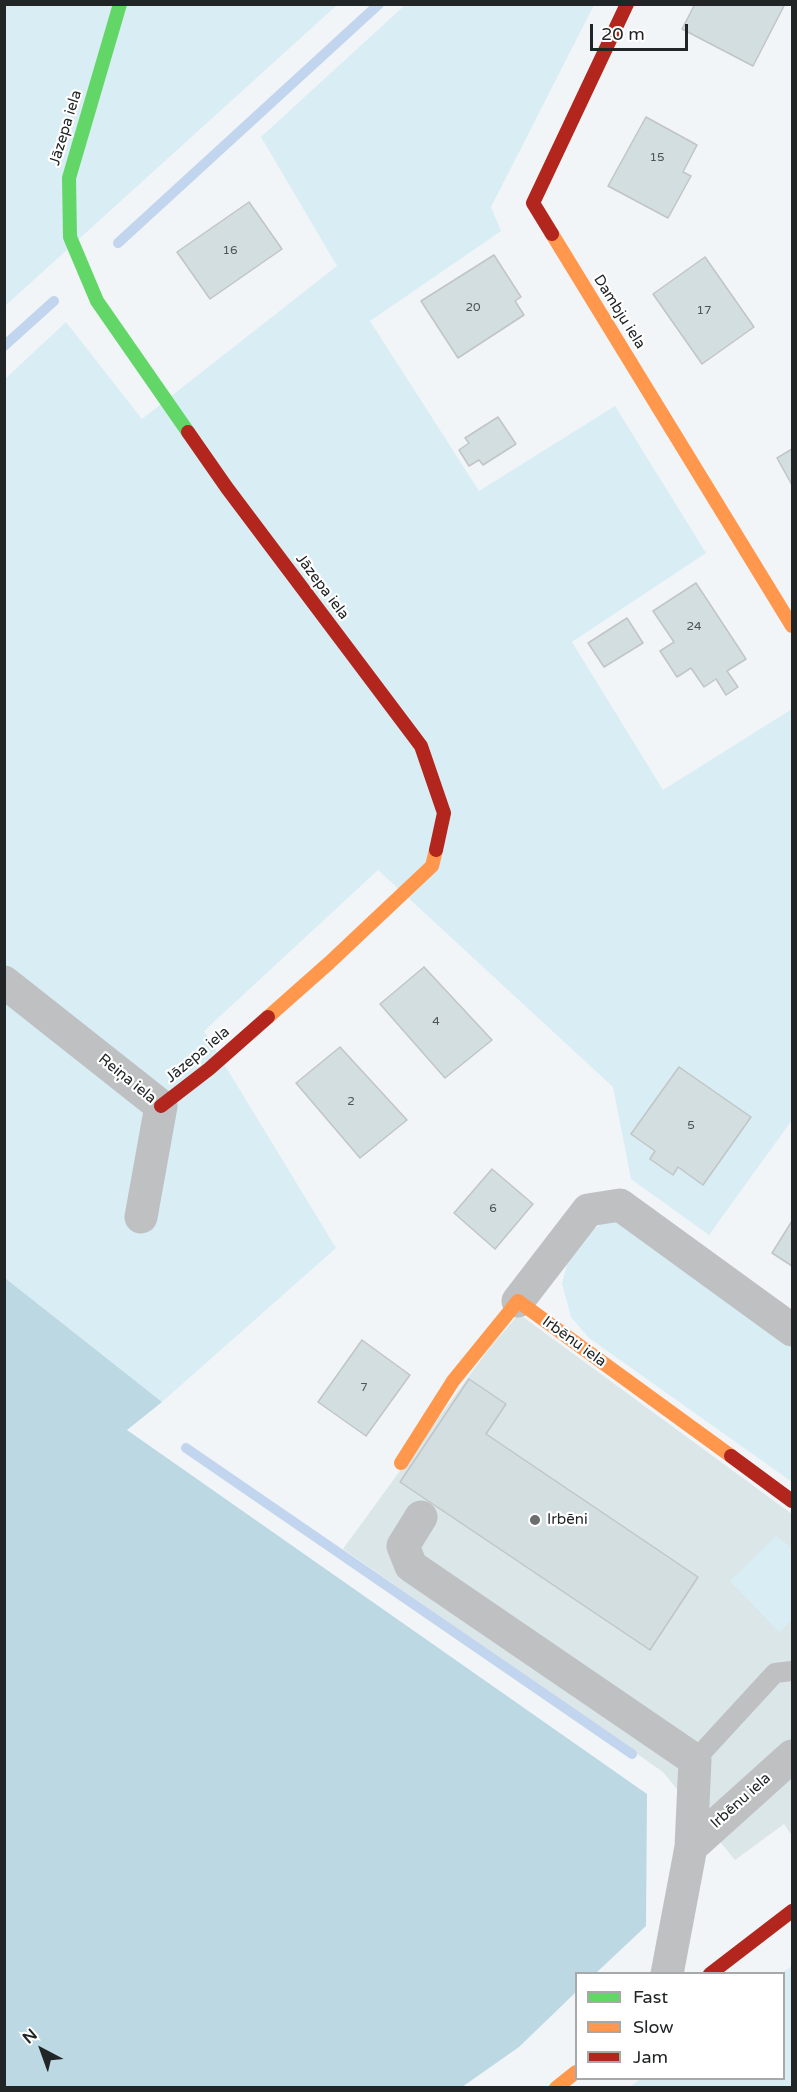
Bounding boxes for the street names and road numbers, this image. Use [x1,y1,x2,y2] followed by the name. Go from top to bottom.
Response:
[46,88,86,168] street label: Jāzepa iela
[589,272,649,352] street label: Dambju iela
[291,551,353,623] street label: Jāzepa iela
[163,1023,233,1087] street label: Jāzepa iela
[95,1050,159,1108] street label: Reiņa iela
[539,1313,609,1371] street label: Irbēnu iela
[707,1769,775,1833] street label: Irbēnu iela

